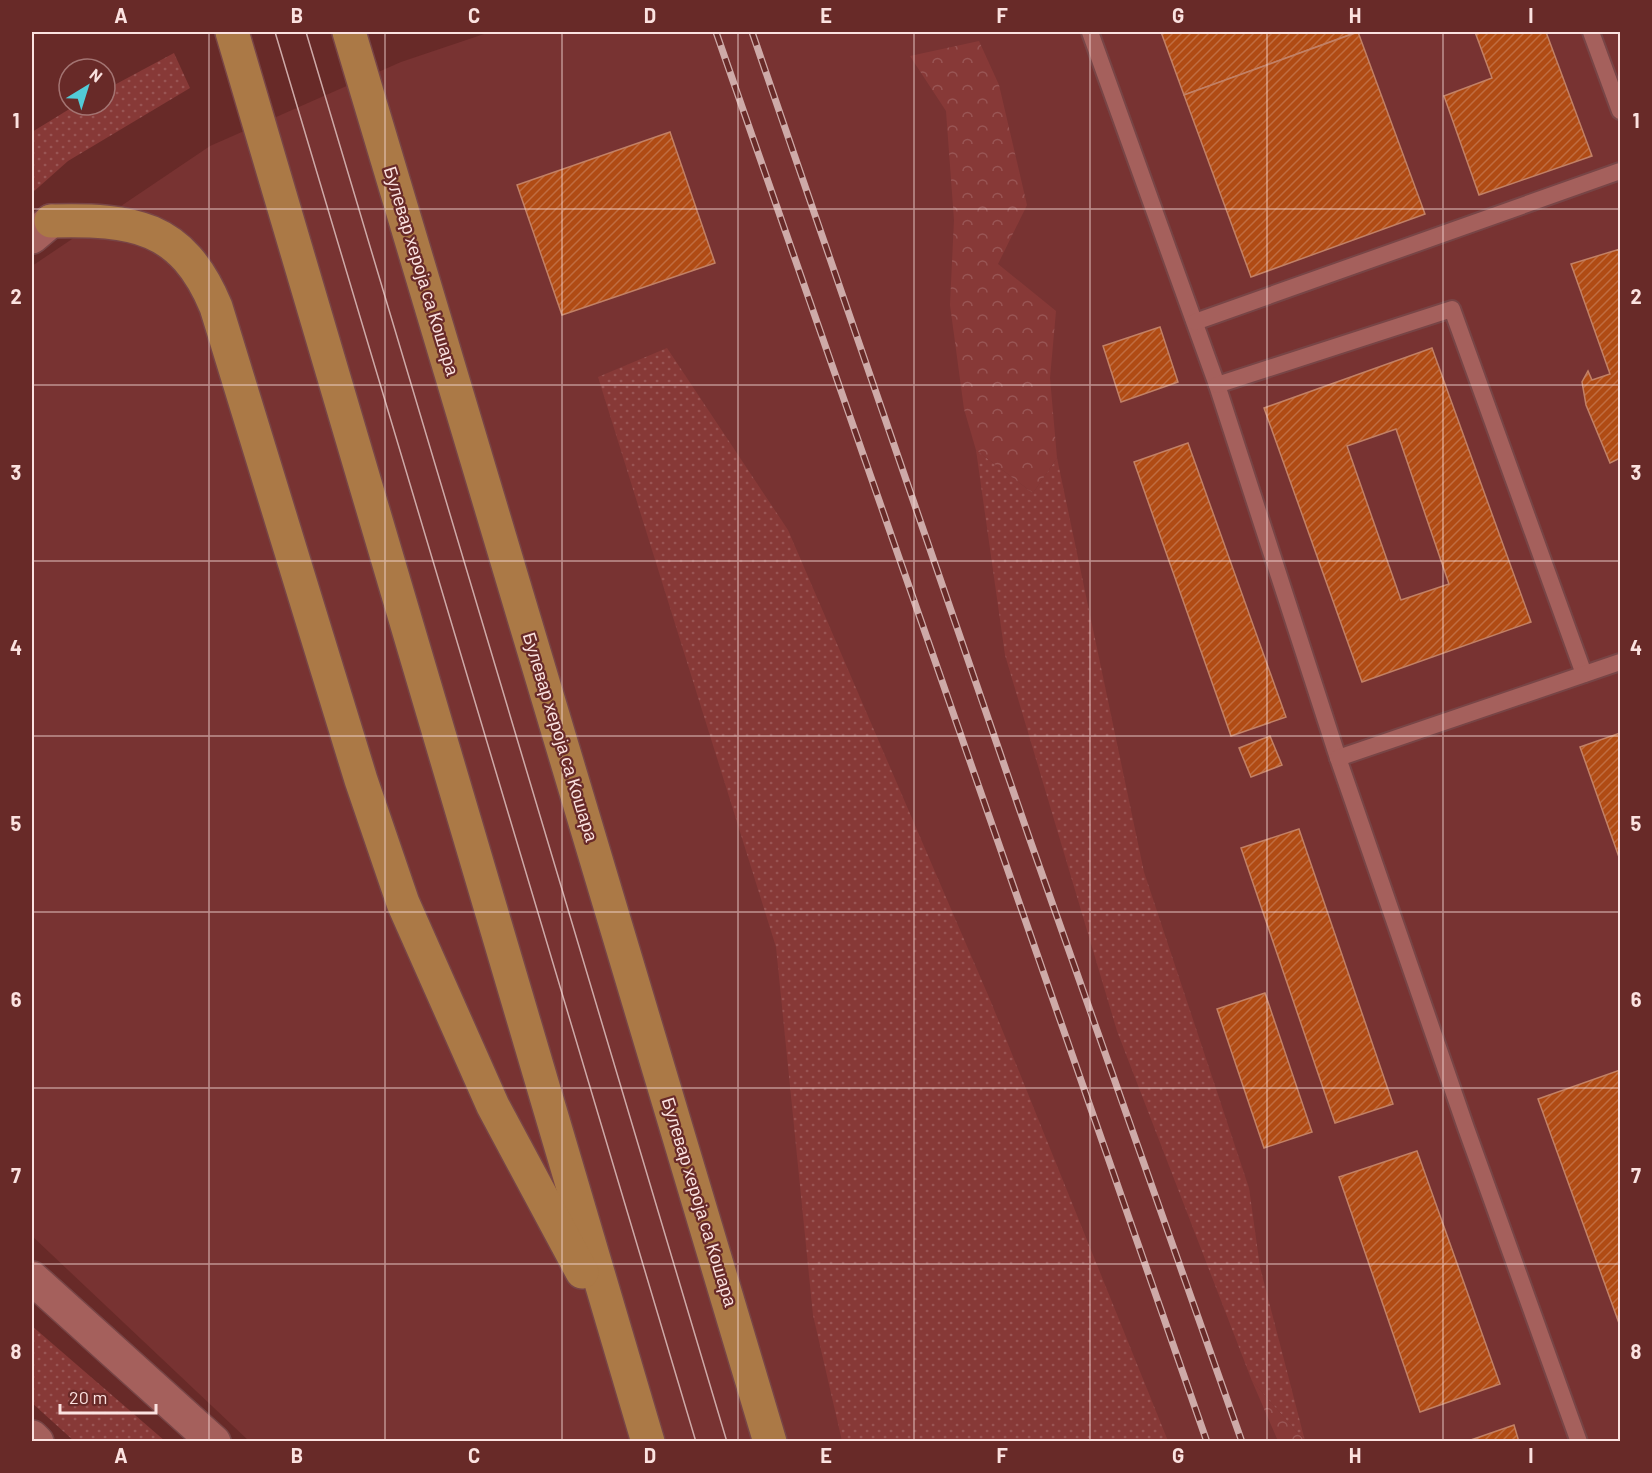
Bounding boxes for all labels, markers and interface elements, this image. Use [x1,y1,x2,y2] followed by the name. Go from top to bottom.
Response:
[114,3,128,27] text: A
[291,3,303,27] text: B
[468,3,480,27] text: C
[644,3,656,27] text: D
[820,3,832,27] text: E
[996,3,1008,27] text: F
[1172,3,1184,27] text: G
[1349,3,1361,27] text: H
[1528,3,1534,27] text: I
[57,57,117,117] north arrow
[87,64,107,86] text: N
[12,108,20,132] text: 1
[1632,108,1640,132] text: 1
[380,163,465,379] street label: Булевар хероја са Кошара
[10,284,22,308] text: 2
[1630,284,1642,308] text: 2
[11,460,21,484] text: 3
[1631,460,1641,484] text: 3
[519,629,604,845] street label: Булевар хероја са Кошара
[10,635,22,659] text: 4
[1630,635,1642,659] text: 4
[11,811,22,835] text: 5
[1631,811,1642,835] text: 5
[11,987,22,1011] text: 6
[1631,987,1642,1011] text: 6
[658,1094,743,1310] street label: Булевар хероја са Кошара
[11,1163,21,1187] text: 7
[1631,1163,1641,1187] text: 7
[11,1339,22,1363] text: 8
[1631,1339,1642,1363] text: 8
[60,1377,156,1415] scale bar
[69,1386,107,1408] text: 20 m
[114,1443,128,1467] text: A
[291,1443,303,1467] text: B
[468,1443,480,1467] text: C
[644,1443,656,1467] text: D
[820,1443,832,1467] text: E
[996,1443,1008,1467] text: F
[1172,1443,1184,1467] text: G
[1349,1443,1361,1467] text: H
[1528,1443,1534,1467] text: I

